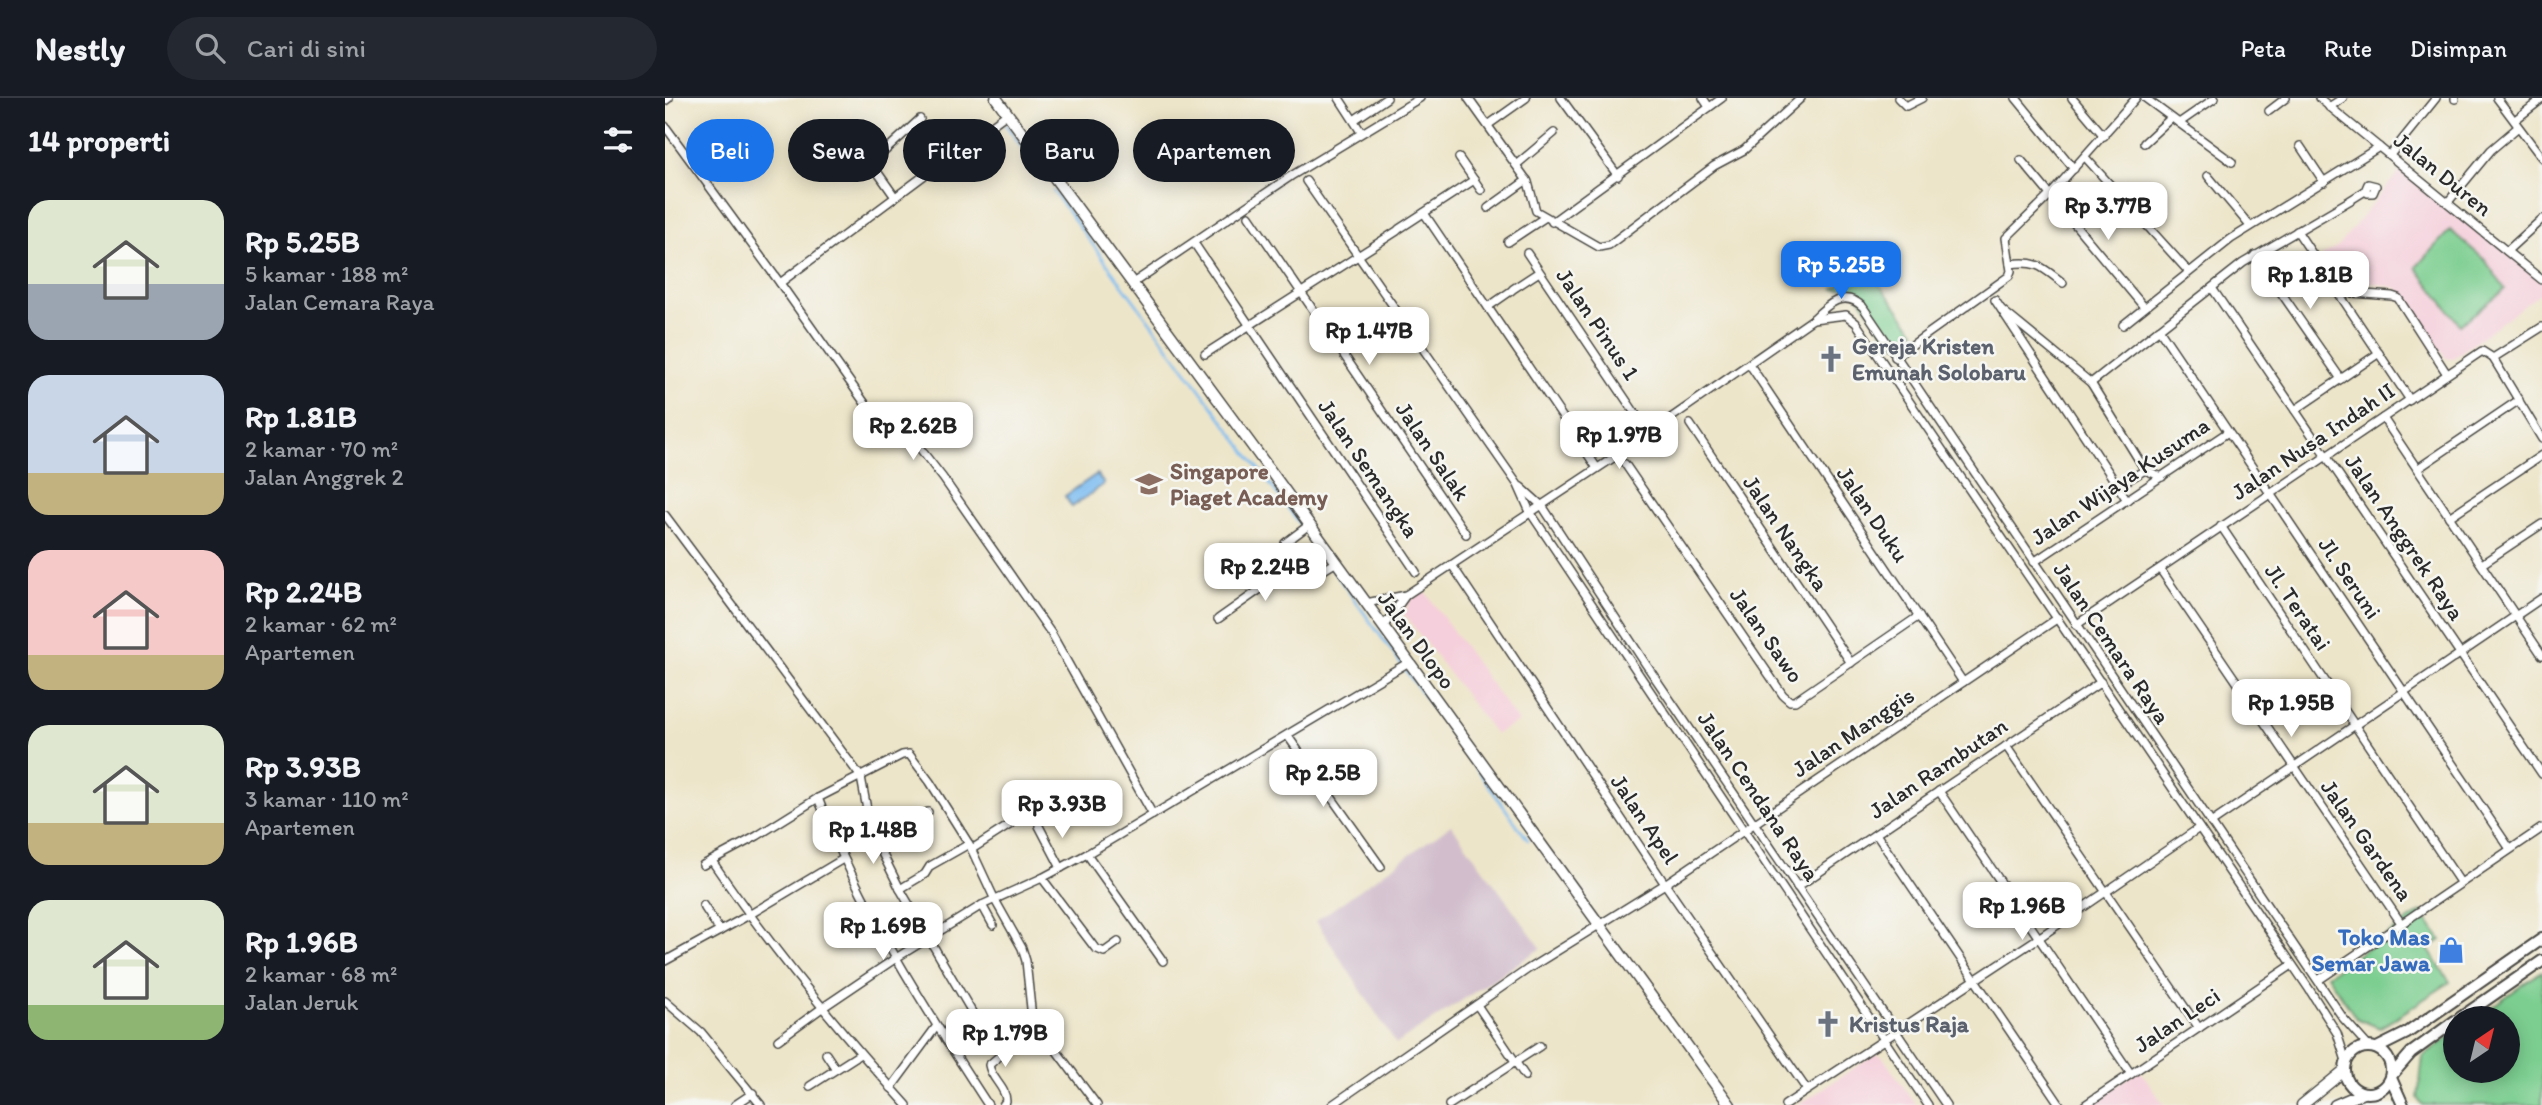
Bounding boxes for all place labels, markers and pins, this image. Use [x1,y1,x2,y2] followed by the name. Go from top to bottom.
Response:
[2036,183,2180,242] pin: Rp 3.77B
[1769,242,1913,301] pin: Rp 5.25B
[2238,252,2382,311] pin: Rp 1.81B
[1297,308,1441,367] pin: Rp 1.47B
[1852,332,2026,386] place label: Gereja Kristen Emunah Solobaru
[1816,344,1846,374] church icon: Gereja Kristen Emunah Solobaru
[841,402,985,462] pin: Rp 2.62B
[1547,412,1691,471] pin: Rp 1.97B
[1170,457,1328,511] place label: Singapore Piaget Academy
[1134,469,1164,499] school or university icon: Singapore Piaget Academy
[1193,544,1337,603] pin: Rp 2.24B
[2219,680,2363,739] pin: Rp 1.95B
[1258,750,1388,809] pin: Rp 2.5B
[990,780,1134,840] pin: Rp 3.93B
[801,806,945,866] pin: Rp 1.48B
[1950,882,2094,942] pin: Rp 1.96B
[811,902,955,962] pin: Rp 1.69B
[2311,923,2431,977] place label: Toko Mas Semar Jawa
[2436,935,2466,965] shop icon: Toko Mas Semar Jawa
[1813,1009,1843,1039] church icon: Kristus Raja
[933,1010,1077,1069] pin: Rp 1.79B
[1849,1010,1970,1038] place label: Kristus Raja

